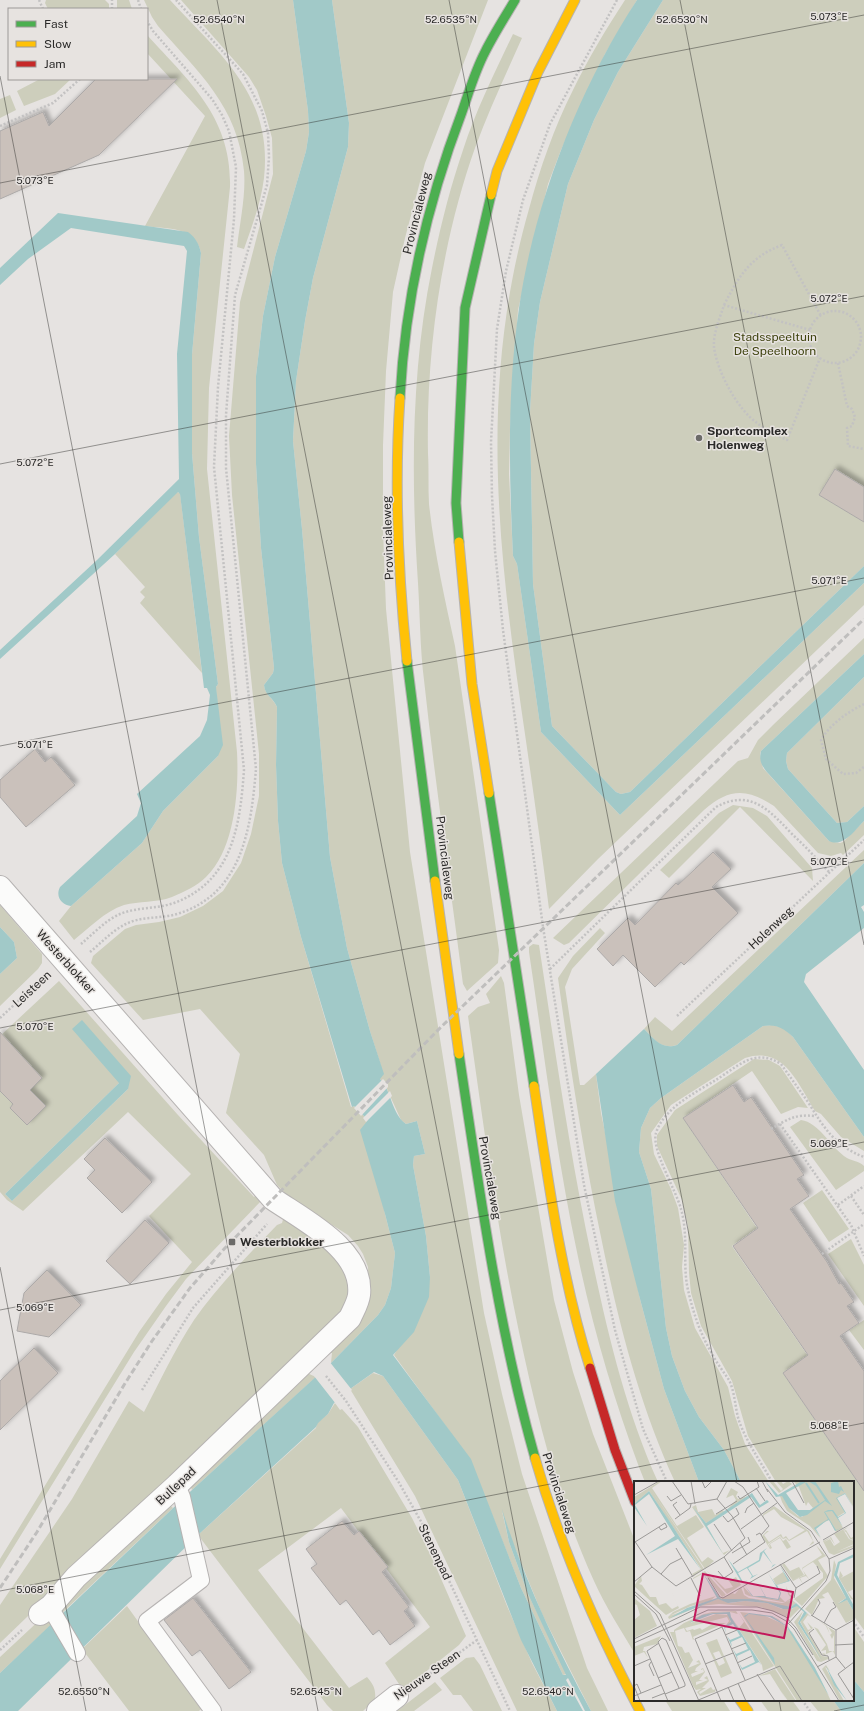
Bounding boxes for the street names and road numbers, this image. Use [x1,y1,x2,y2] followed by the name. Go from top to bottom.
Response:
[400,170,434,256] street label: Provincialeweg
[380,496,396,580] street label: Provincialeweg
[433,815,457,901] street label: Provincialeweg
[746,904,796,952] street label: Holenweg
[34,927,99,997] street label: Westerblokker
[10,968,54,1010] street label: Leisteen
[476,1135,504,1221] street label: Provincialeweg
[539,1451,579,1535] street label: Provincialeweg
[153,1464,199,1508] street label: Bullepad
[415,1522,455,1582] street label: Stenenpad
[391,1647,463,1703] street label: Nieuwe Steen

